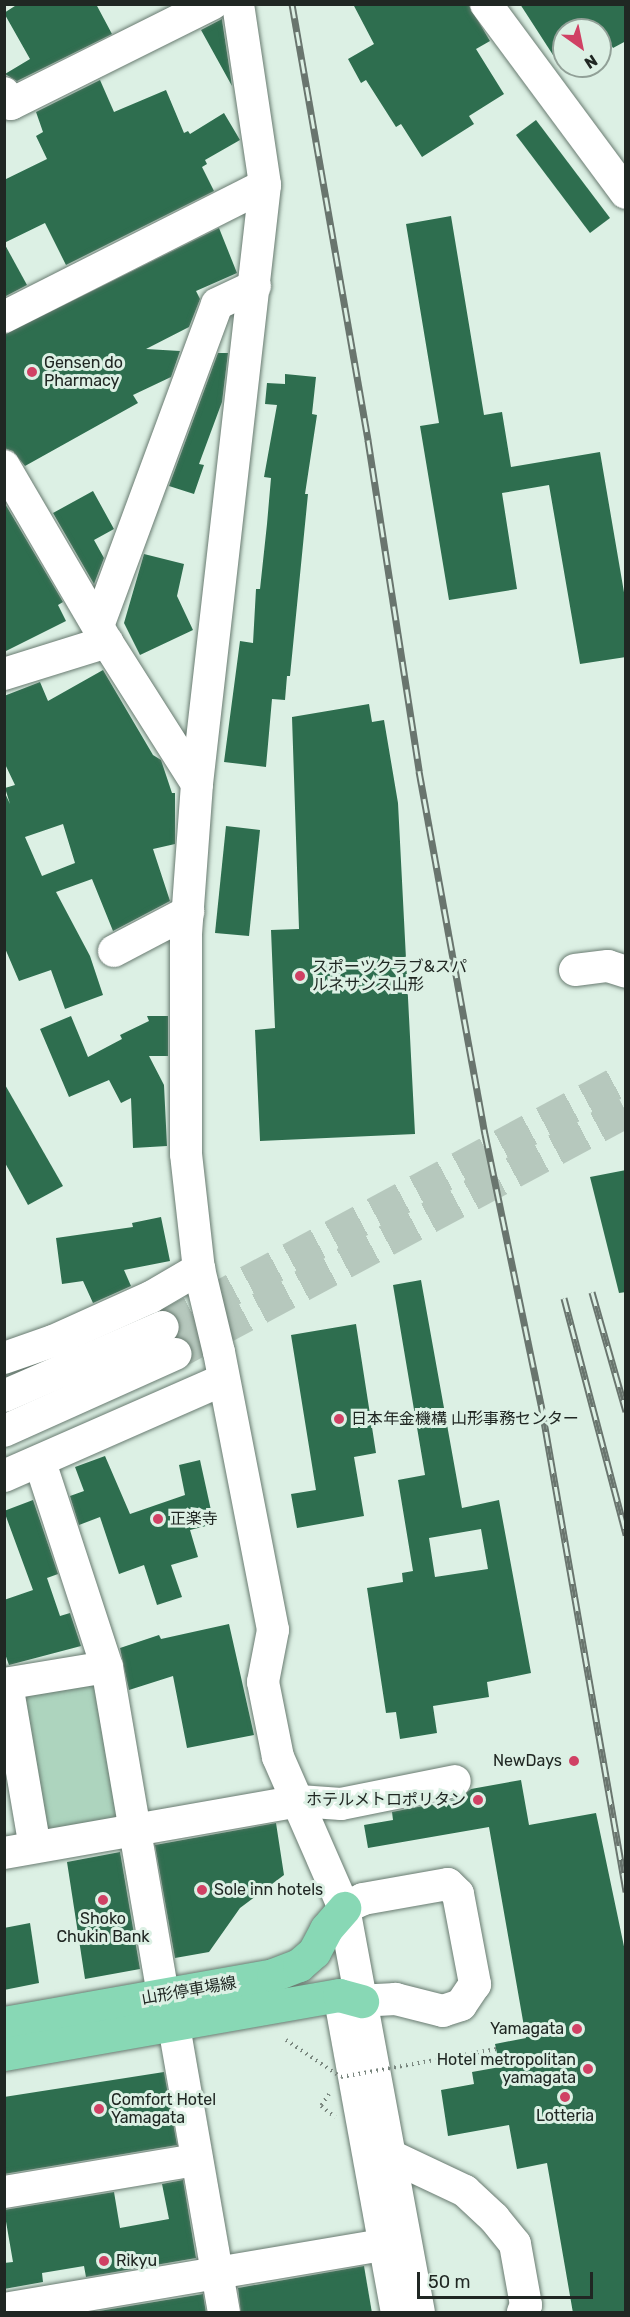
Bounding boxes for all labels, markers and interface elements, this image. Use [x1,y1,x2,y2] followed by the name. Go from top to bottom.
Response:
[552,18,612,78] north arrow
[581,51,601,73] text: N
[44,353,123,391] place label: Gensen do Pharmacy
[25,365,39,379] marker: Gensen do Pharmacy
[312,957,467,995] place label: スポーツクラブ&スパ ルネサンス山形
[293,969,307,983] marker: スポーツクラブ&スパ ルネサンス山形
[351,1409,579,1429] place label: 日本年金機構 山形事務センター
[332,1412,346,1426] marker: 日本年金機構 山形事務センター
[170,1509,218,1529] place label: 正楽寺
[151,1512,165,1526] marker: 正楽寺
[493,1751,562,1771] place label: NewDays
[567,1754,581,1768] marker: NewDays
[306,1790,466,1810] place label: ホテルメトロポリタン
[471,1793,485,1807] marker: ホテルメトロポリタン
[214,1880,323,1900] place label: Sole inn hotels
[195,1883,209,1897] marker: Sole inn hotels
[96,1893,110,1907] marker: Shoko Chukin Bank
[56,1909,150,1947] place label: Shoko Chukin Bank
[140,1973,238,2009] street label: 山形停車場線
[490,2019,564,2039] place label: Yamagata
[568,2020,586,2038] marker: Yamagata
[437,2050,576,2088] place label: Hotel metropolitan yamagata
[581,2062,595,2076] marker: Hotel metropolitan yamagata
[111,2090,216,2128] place label: Comfort Hotel Yamagata
[558,2090,572,2104] marker: Lotteria
[92,2102,106,2116] marker: Comfort Hotel Yamagata
[536,2106,594,2126] place label: Lotteria
[116,2251,157,2271] place label: Rikyu
[97,2254,111,2268] marker: Rikyu
[420,2260,596,2298] scale bar
[428,2271,471,2293] text: 50 m

